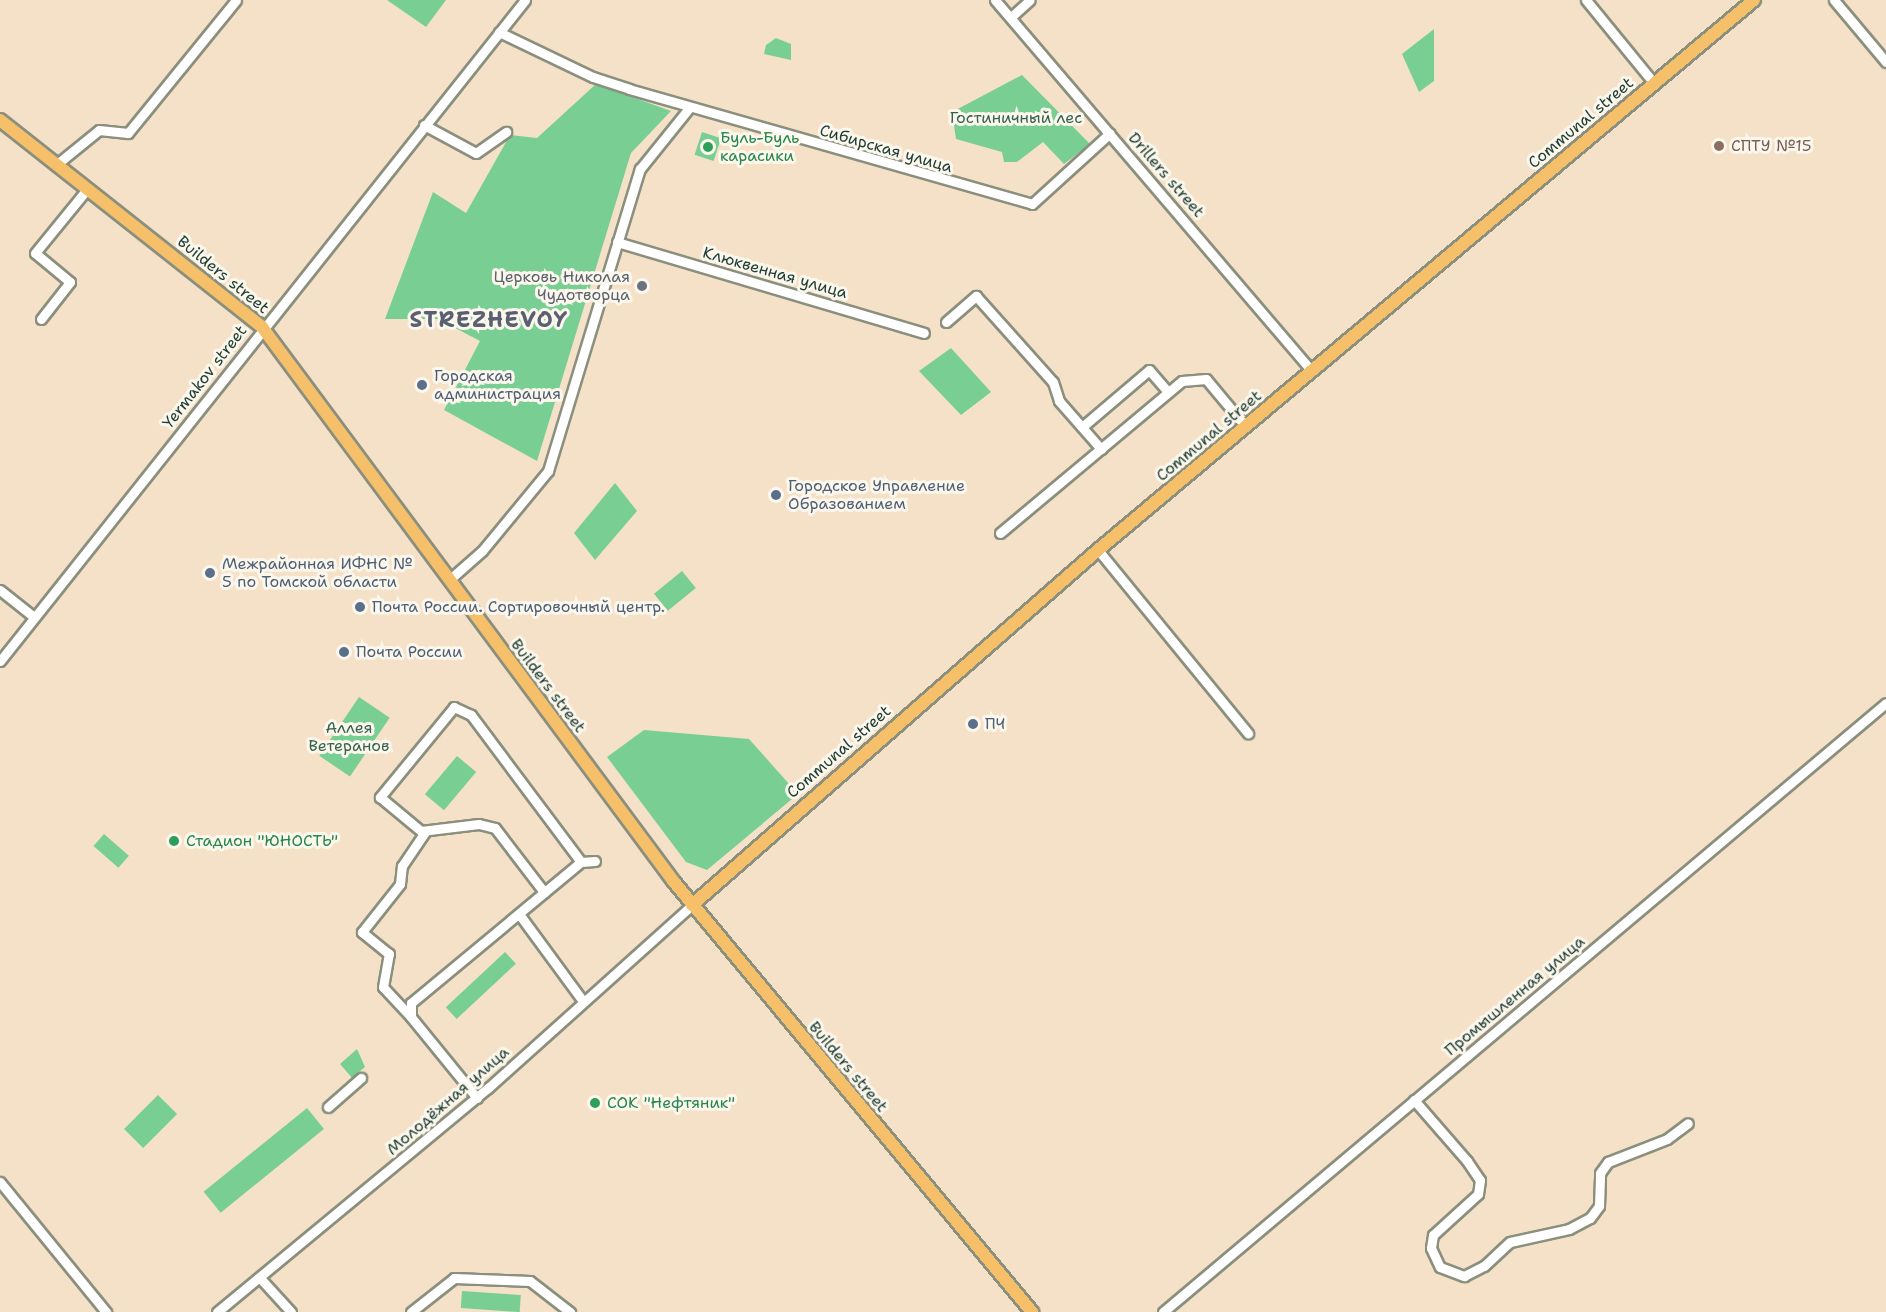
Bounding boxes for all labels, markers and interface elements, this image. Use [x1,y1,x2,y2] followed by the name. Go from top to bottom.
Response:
[1524,73,1638,173] street label: Communal street
[950,108,1082,128] park label: Гостиничный лес
[817,121,955,177] street label: Сибирская улица
[720,128,799,166] place label: Буль-Буль карасики
[1124,129,1208,221] street label: Drillers street
[1731,136,1811,156] place label: СПТУ №15
[1712,139,1726,153] marker: СПТУ №15
[701,140,715,154] marker: Буль-Буль карасики
[173,232,273,318] street label: Builders street
[700,243,850,303] street label: Клюквенная улица
[493,267,630,305] place label: Церковь Николая Чудотворца
[635,279,649,293] marker: Церковь Николая Чудотворца
[409,307,569,333] district label: STREZHEVOY
[159,322,251,432] street label: Yermakov street
[434,366,561,404] place label: Городская администрация
[415,378,429,392] marker: Городская администрация
[1152,386,1266,486] street label: Communal street
[788,476,965,514] place label: Городское Управление Образованием
[769,488,783,502] marker: Городское Управление Образованием
[222,554,412,592] place label: Межрайонная ИФНС № 5 по Томской области
[203,566,217,580] marker: Межрайонная ИФНС № 5 по Томской области
[372,597,665,617] place label: Почта России. Сортировочный центр.
[353,600,367,614] marker: Почта России. Сортировочный центр.
[507,635,589,737] street label: Builders street
[356,642,462,662] place label: Почта России
[337,645,351,659] marker: Почта России
[783,702,895,802] street label: Communal street
[985,714,1005,734] place label: ПЧ
[966,717,980,731] marker: ПЧ
[308,718,390,756] park label: Аллея Ветеранов
[186,831,338,851] place label: Стадион "ЮНОСТЬ"
[167,834,181,848] marker: Стадион "ЮНОСТЬ"
[1441,932,1589,1060] street label: Промышленная улица
[805,1018,891,1116] street label: Builders street
[383,1043,513,1159] street label: Молодёжная улица
[607,1093,735,1113] place label: СОК "Нефтяник"
[588,1096,602,1110] marker: СОК "Нефтяник"

